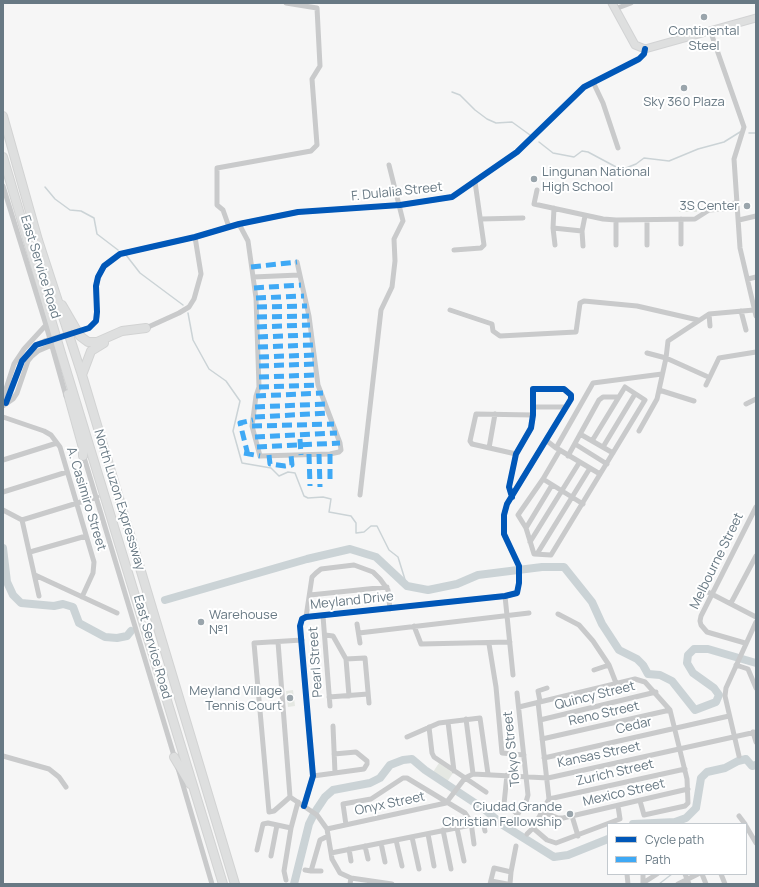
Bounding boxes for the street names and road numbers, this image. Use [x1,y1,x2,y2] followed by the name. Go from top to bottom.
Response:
[351,179,443,205] street label: F. Dulalia Street
[17,213,63,321] street label: East Service Road
[90,428,148,572] street label: North Luzon Expressway
[63,445,109,553] street label: A. Casimiro Street
[687,510,747,612] street label: Melbourne Street
[309,589,395,613] street label: Meyland Drive
[130,593,174,701] street label: East Service Road
[306,626,326,698] street label: Pearl Street
[553,678,637,714] street label: Quincy Street
[567,698,641,730] street label: Reno Street
[500,710,524,788] street label: Tokyo Street
[614,714,654,738] street label: Cedar
[556,739,642,771] street label: Kansas Street
[575,757,655,789] street label: Zurich Street
[582,776,666,810] street label: Mexico Street
[353,789,427,819] street label: Onyx Street

